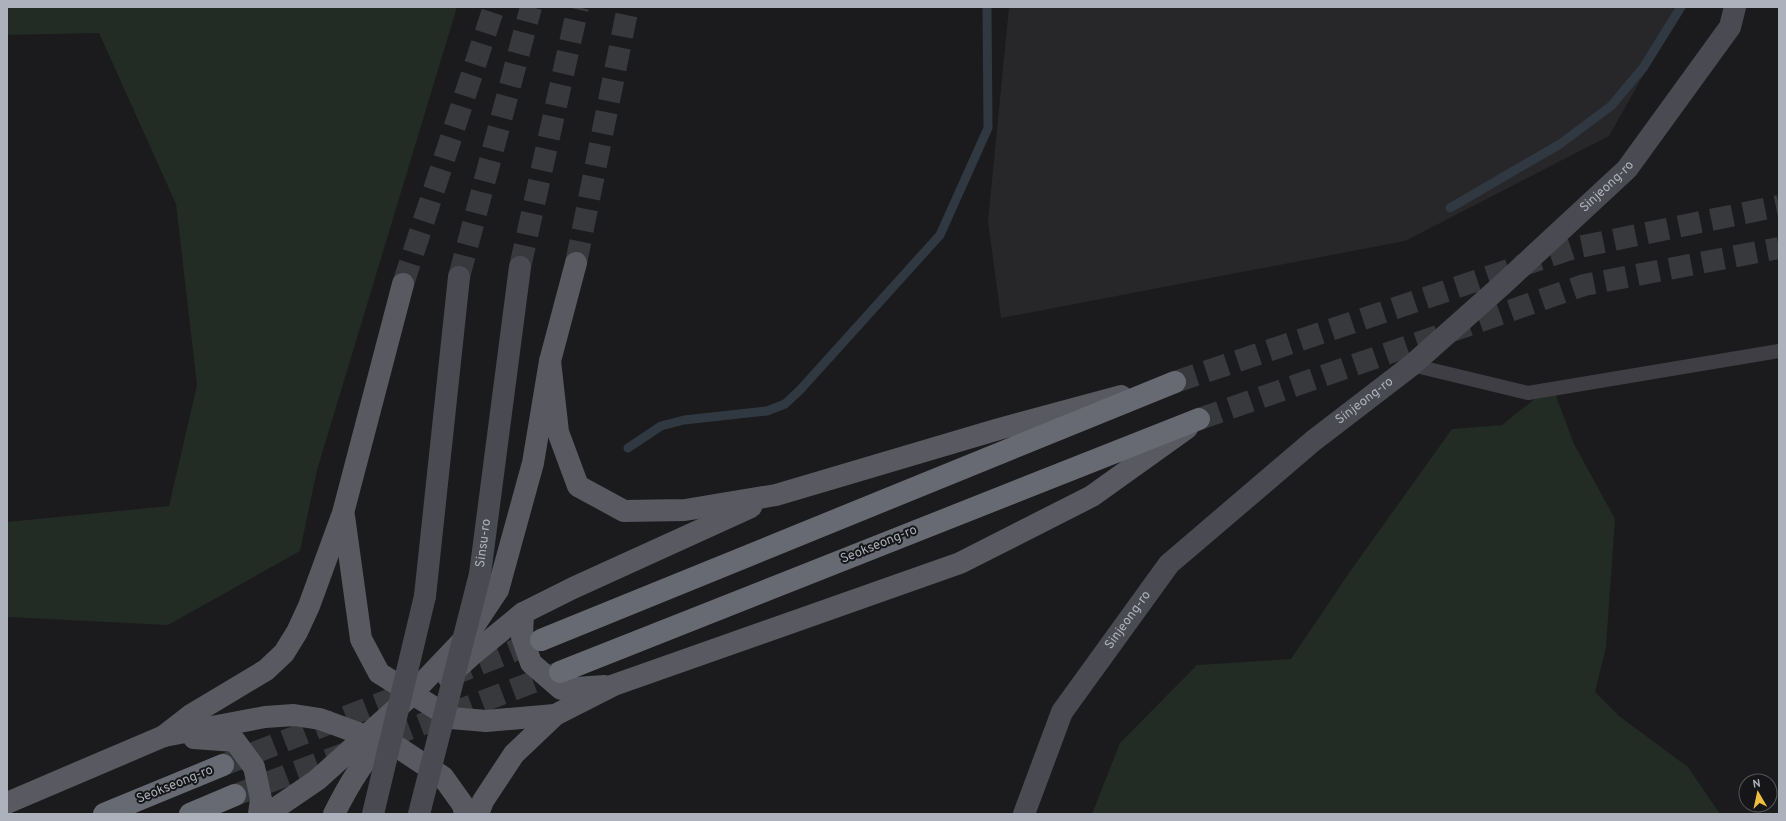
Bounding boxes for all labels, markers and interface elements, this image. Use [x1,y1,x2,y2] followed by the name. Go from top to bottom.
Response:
[1577,158,1638,216] street label: Sinjeong-ro
[1333,374,1397,429] street label: Sinjeong-ro
[473,518,495,569] street label: Sinsu-ro
[838,522,920,568] street label: Seokseong-ro
[1102,588,1155,653] street label: Sinjeong-ro
[134,762,216,808] street label: Seokseong-ro
[1738,773,1778,813] north arrow
[1752,777,1762,792] text: N

